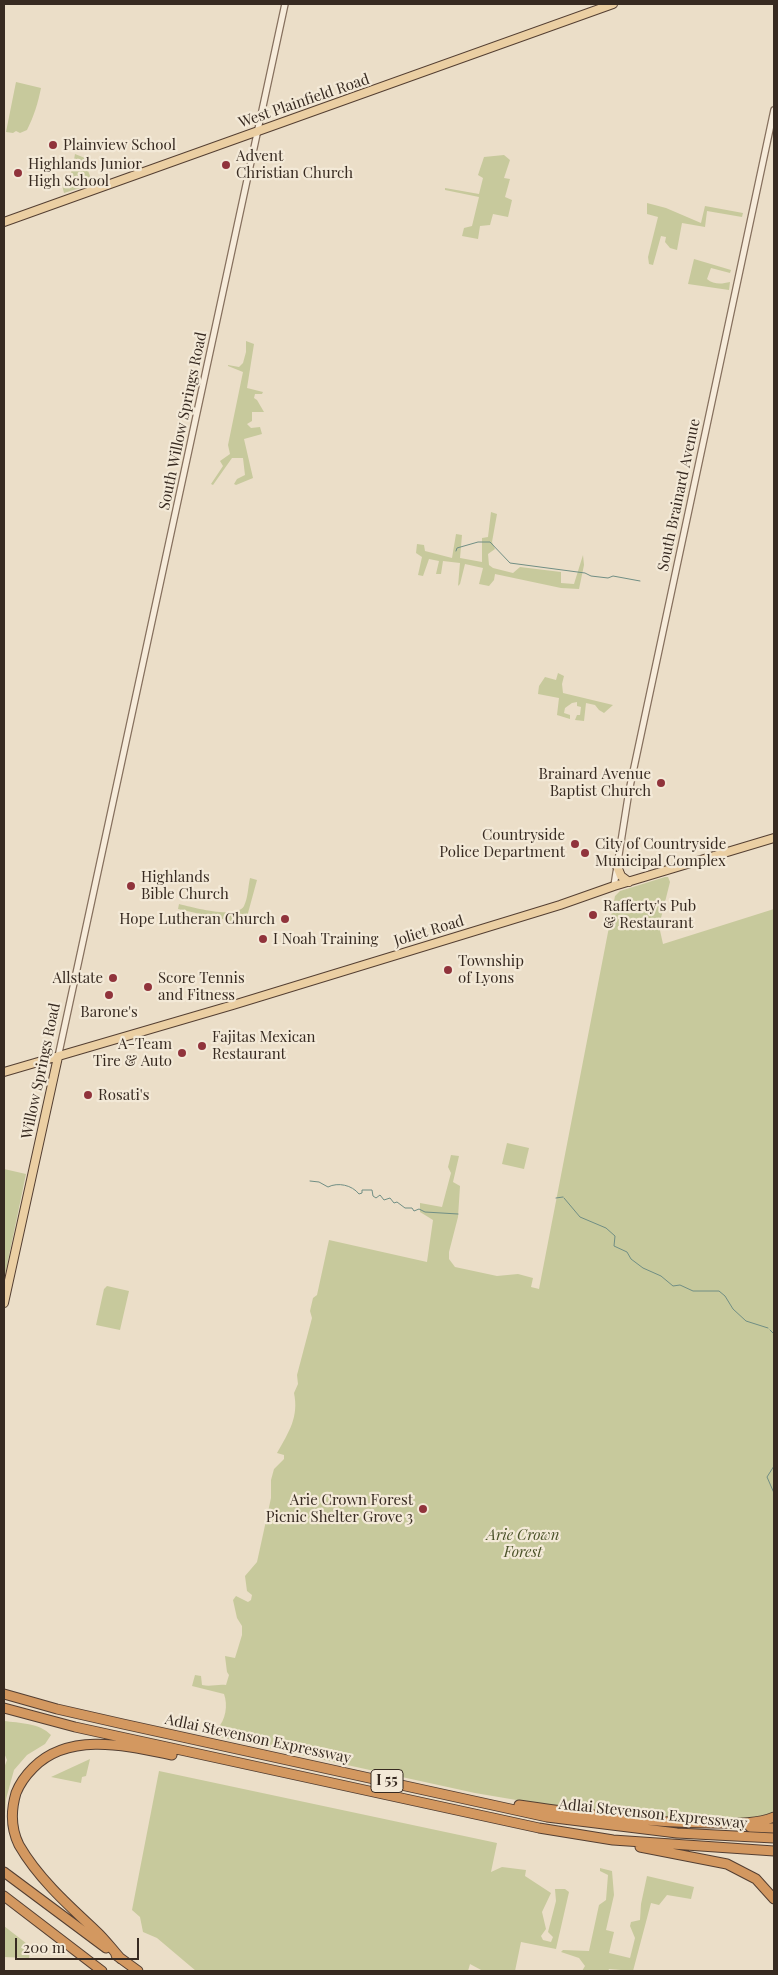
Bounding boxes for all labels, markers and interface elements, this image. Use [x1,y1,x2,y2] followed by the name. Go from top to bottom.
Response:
[236,70,372,132] street label: West Plainfield Road
[63,136,176,154] place label: Plainview School
[47,139,59,151] marker: Plainview School
[236,147,353,182] place label: Advent Christian Church
[28,155,142,190] place label: Highlands Junior High School
[220,159,232,171] marker: Advent Christian Church
[12,167,24,179] marker: Highlands Junior High School
[155,330,211,512] street label: South Willow Springs Road
[654,417,704,573] street label: South Brainard Avenue
[538,765,651,800] place label: Brainard Avenue Baptist Church
[655,777,667,789] marker: Brainard Avenue Baptist Church
[439,826,565,861] place label: Countryside Police Department
[595,835,726,870] place label: City of Countryside Municipal Complex
[569,838,581,850] marker: Countryside Police Department
[579,847,591,859] marker: City of Countryside Municipal Complex
[141,868,229,903] place label: Highlands Bible Church
[125,880,137,892] marker: Highlands Bible Church
[603,897,696,932] place label: Rafferty's Pub & Restaurant
[587,909,599,921] marker: Rafferty's Pub & Restaurant
[119,910,275,928] place label: Hope Lutheran Church
[392,912,466,950] street label: Joliet Road
[279,913,291,925] marker: Hope Lutheran Church
[273,930,378,948] place label: I Noah Training
[257,933,269,945] marker: I Noah Training
[458,952,524,987] place label: Township of Lyons
[442,964,454,976] marker: Township of Lyons
[53,969,103,987] place label: Allstate
[158,969,245,1004] place label: Score Tennis and Fitness
[107,972,119,984] marker: Allstate
[142,981,154,993] marker: Score Tennis and Fitness
[103,989,115,1001] marker: Barone's
[18,1001,64,1141] street label: Willow Springs Road
[80,1003,138,1021] place label: Barone's
[212,1028,315,1063] place label: Fajitas Mexican Restaurant
[93,1035,172,1070] place label: A-Team Tire & Auto
[196,1040,208,1052] marker: Fajitas Mexican Restaurant
[176,1047,188,1059] marker: A-Team Tire & Auto
[98,1086,149,1104] place label: Rosati's
[82,1089,94,1101] marker: Rosati's
[266,1491,413,1526] place label: Arie Crown Forest Picnic Shelter Grove 3
[417,1503,429,1515] marker: Arie Crown Forest Picnic Shelter Grove 3
[486,1526,560,1561] park label: Arie Crown Forest
[163,1710,353,1768] street label: Adlai Stevenson Expressway
[371,1770,403,1792] road number: I 55
[558,1795,748,1833] street label: Adlai Stevenson Expressway
[18,1928,141,1960] scale bar
[23,1937,65,1957] text: 200 m

